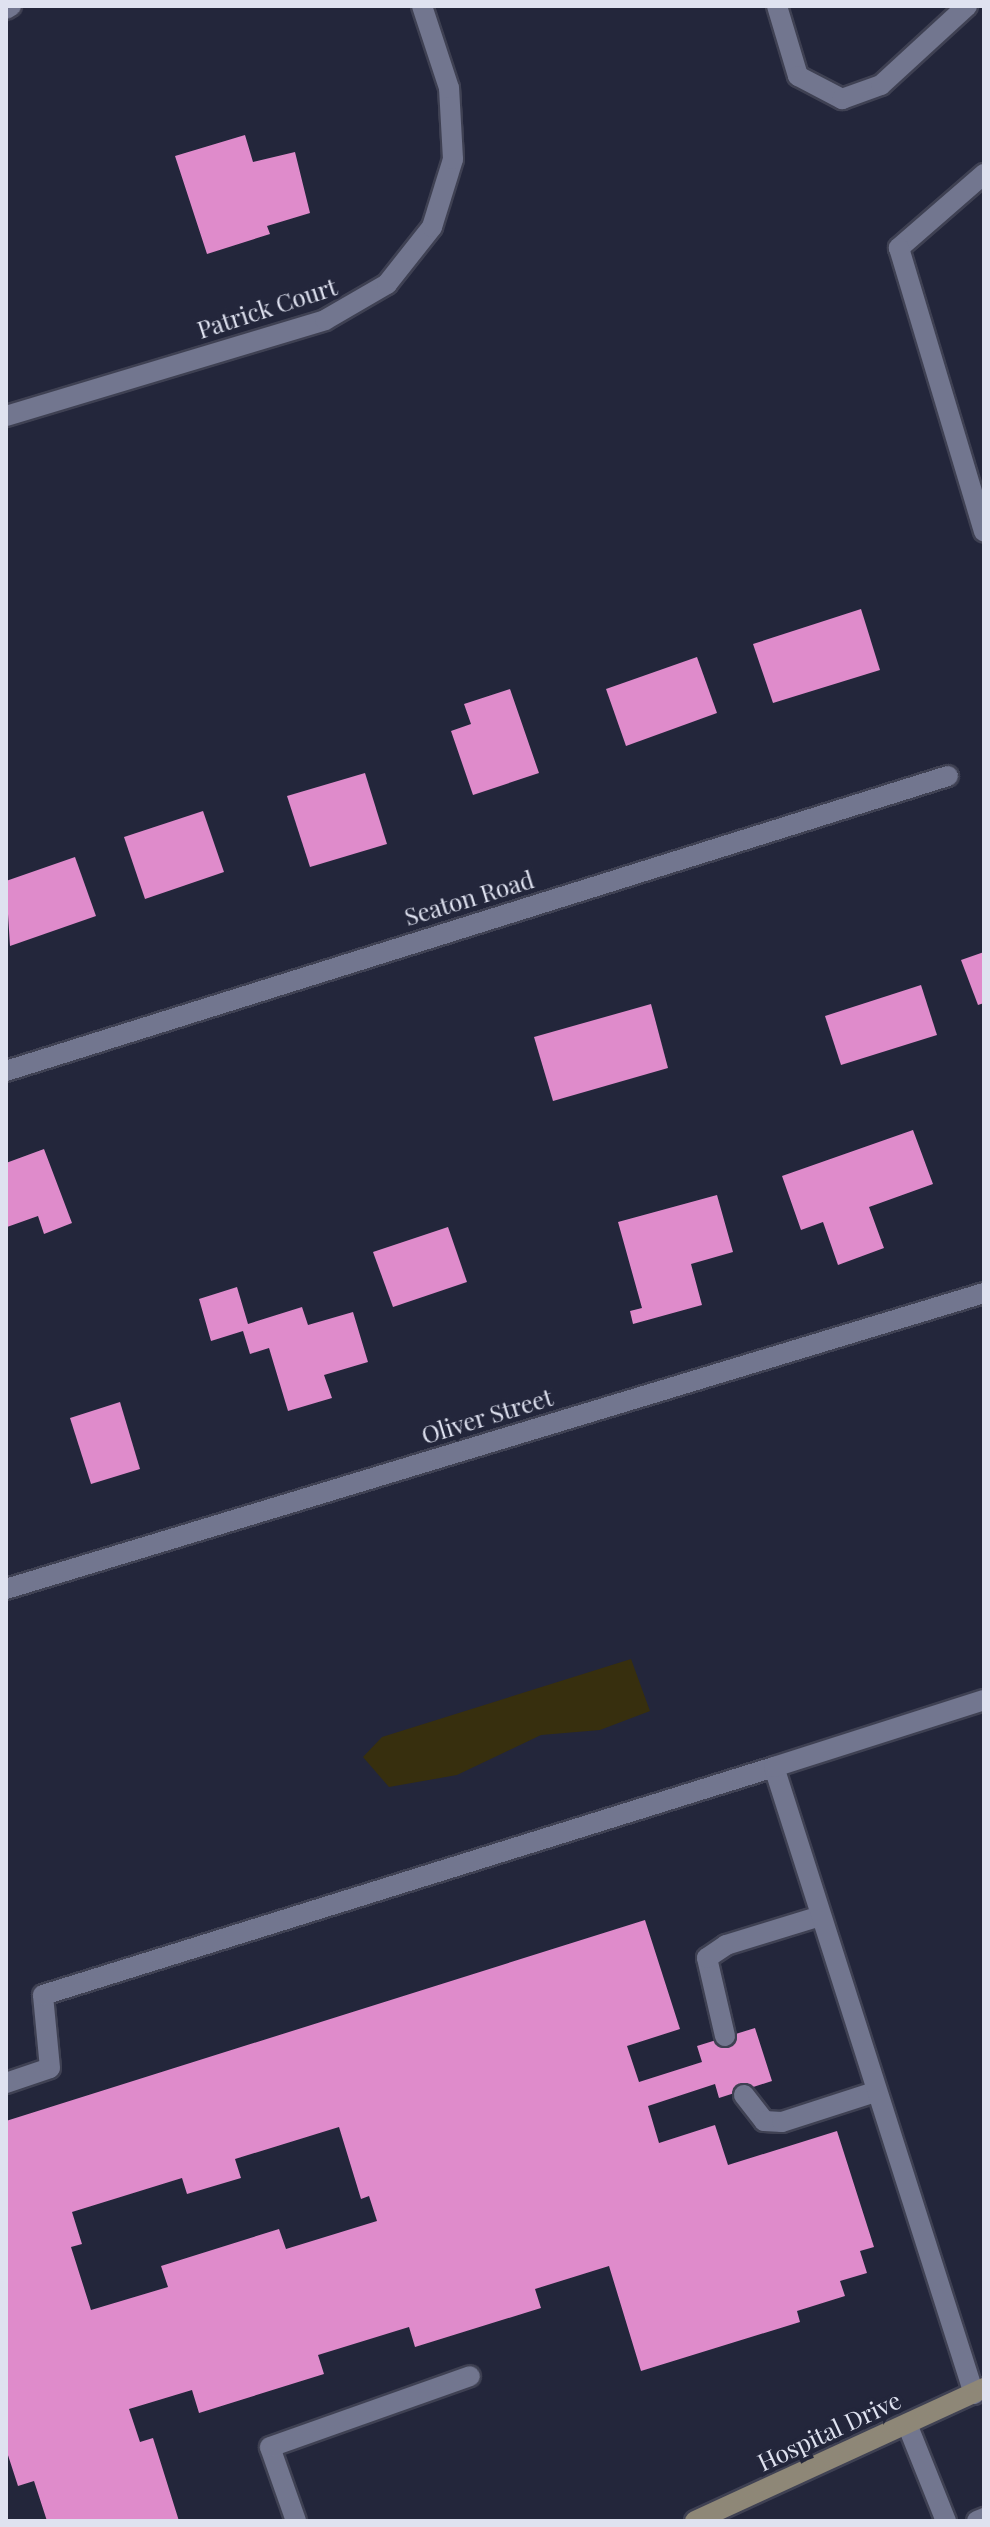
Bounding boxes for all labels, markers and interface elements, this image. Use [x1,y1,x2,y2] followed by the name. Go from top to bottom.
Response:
[193,272,341,344] street label: Patrick Court
[401,865,537,931] street label: Seaton Road
[418,1382,556,1450] street label: Oliver Street
[753,2385,905,2477] street label: Hospital Drive

